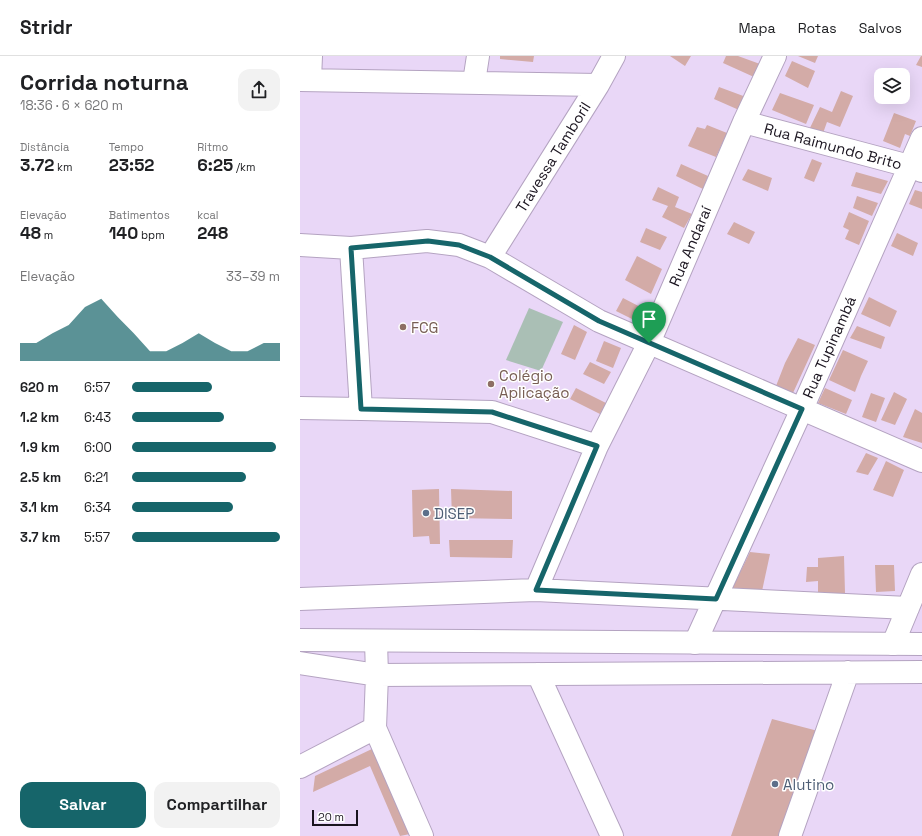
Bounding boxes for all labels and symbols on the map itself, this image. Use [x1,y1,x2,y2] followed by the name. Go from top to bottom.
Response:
[511,98,595,216] street label: Travessa Tamboril
[762,118,904,174] street label: Rua Raimundo Brito
[665,203,716,289] street label: Rua Andaraí
[798,293,860,401] street label: Rua Tupinambá
[632,302,666,343] pin
[411,318,439,337] place label: FCG
[398,322,408,332] marker: FCG
[499,366,570,402] place label: Colégio Aplicação
[486,379,496,389] marker: Colégio Aplicação
[434,504,474,523] place label: DISEP
[421,508,431,518] marker: DISEP
[783,775,834,794] place label: Alutino
[770,779,780,789] marker: Alutino
[312,808,358,827] scale bar

